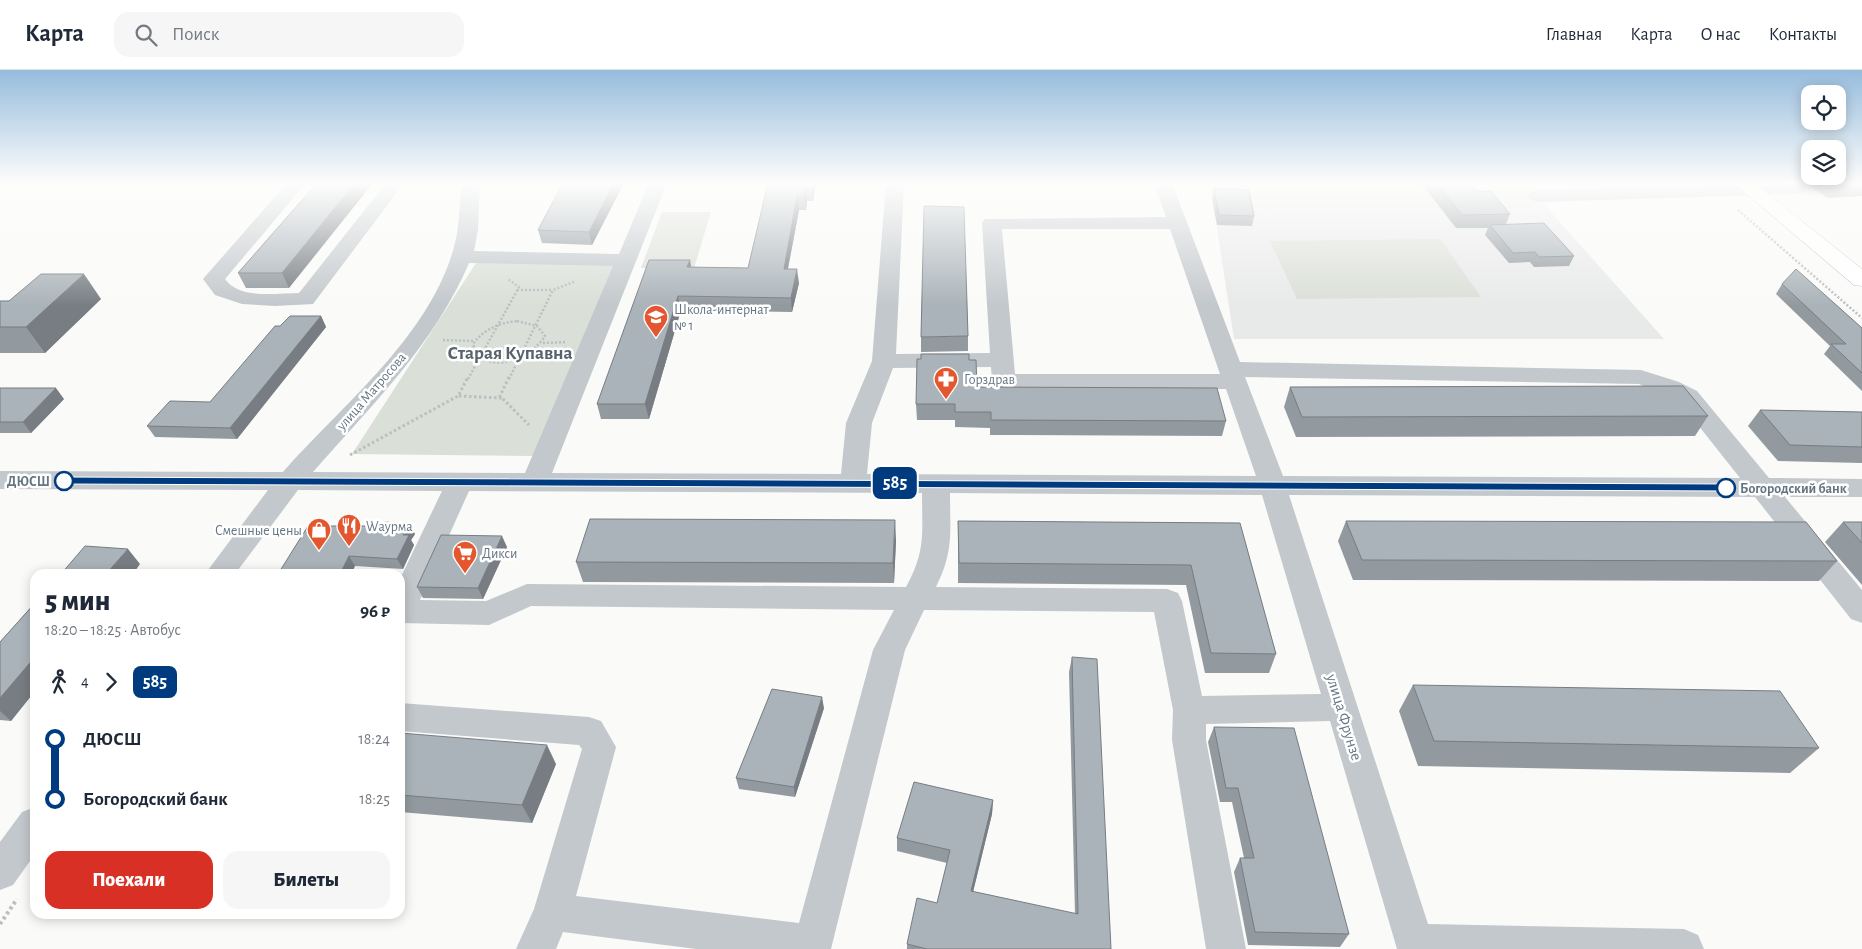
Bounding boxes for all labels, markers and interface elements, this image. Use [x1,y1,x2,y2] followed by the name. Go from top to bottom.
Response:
[114,12,464,57] search box
[132,21,160,49] icon: search
[25,22,84,46] text: Карта
[172,25,219,44] text: Поиск
[1546,26,1602,44] text: Главная
[1630,26,1672,44] text: Карта
[1700,26,1741,44] text: О нас
[1769,26,1837,44] text: Контакты
[1801,85,1846,185] map controls
[1801,85,1846,130] button: locate
[1801,140,1846,185] button: layers
[674,303,770,333] place label: Школа-интернат № 1
[643,304,669,338] school or university icon: Школа-интернат № 1
[447,344,573,363] district label: Старая Купавна
[334,350,409,434] street label: улица Матросова
[933,366,959,400] pharmacy icon: Горздрав
[964,373,1015,387] place label: Горздрав
[866,467,924,499] line badge: 585
[54,471,74,491] marker: ДЮСШ
[883,474,907,492] text: 585
[7,475,50,489] place label: ДЮСШ
[1716,478,1736,498] marker: Богородский банк
[1740,482,1847,496] place label: Богородский банк
[336,513,362,547] restaurant icon: Wаурма
[306,517,332,551] shop icon: Смешные цены
[366,520,413,534] place label: Wаурма
[215,524,302,538] place label: Смешные цены
[452,540,478,574] supermarket icon: Дикси
[482,547,517,561] place label: Дикси
[45,588,110,616] text: 5 мин
[360,602,390,621] text: 96 ₽
[45,622,181,638] text: 18:20 – 18:25 · Автобус
[45,668,73,696] icon: walk
[97,668,125,696] icon: forward
[1322,671,1365,763] street label: улица Фрунзе
[81,673,89,689] text: 4
[143,673,167,691] text: 585
[83,730,142,749] text: ДЮСШ
[358,731,390,747] text: 18:24
[83,790,228,809] text: Богородский банк
[359,791,390,807] text: 18:25
[45,851,213,909] button: Поехали
[223,851,390,909] button: Билеты

